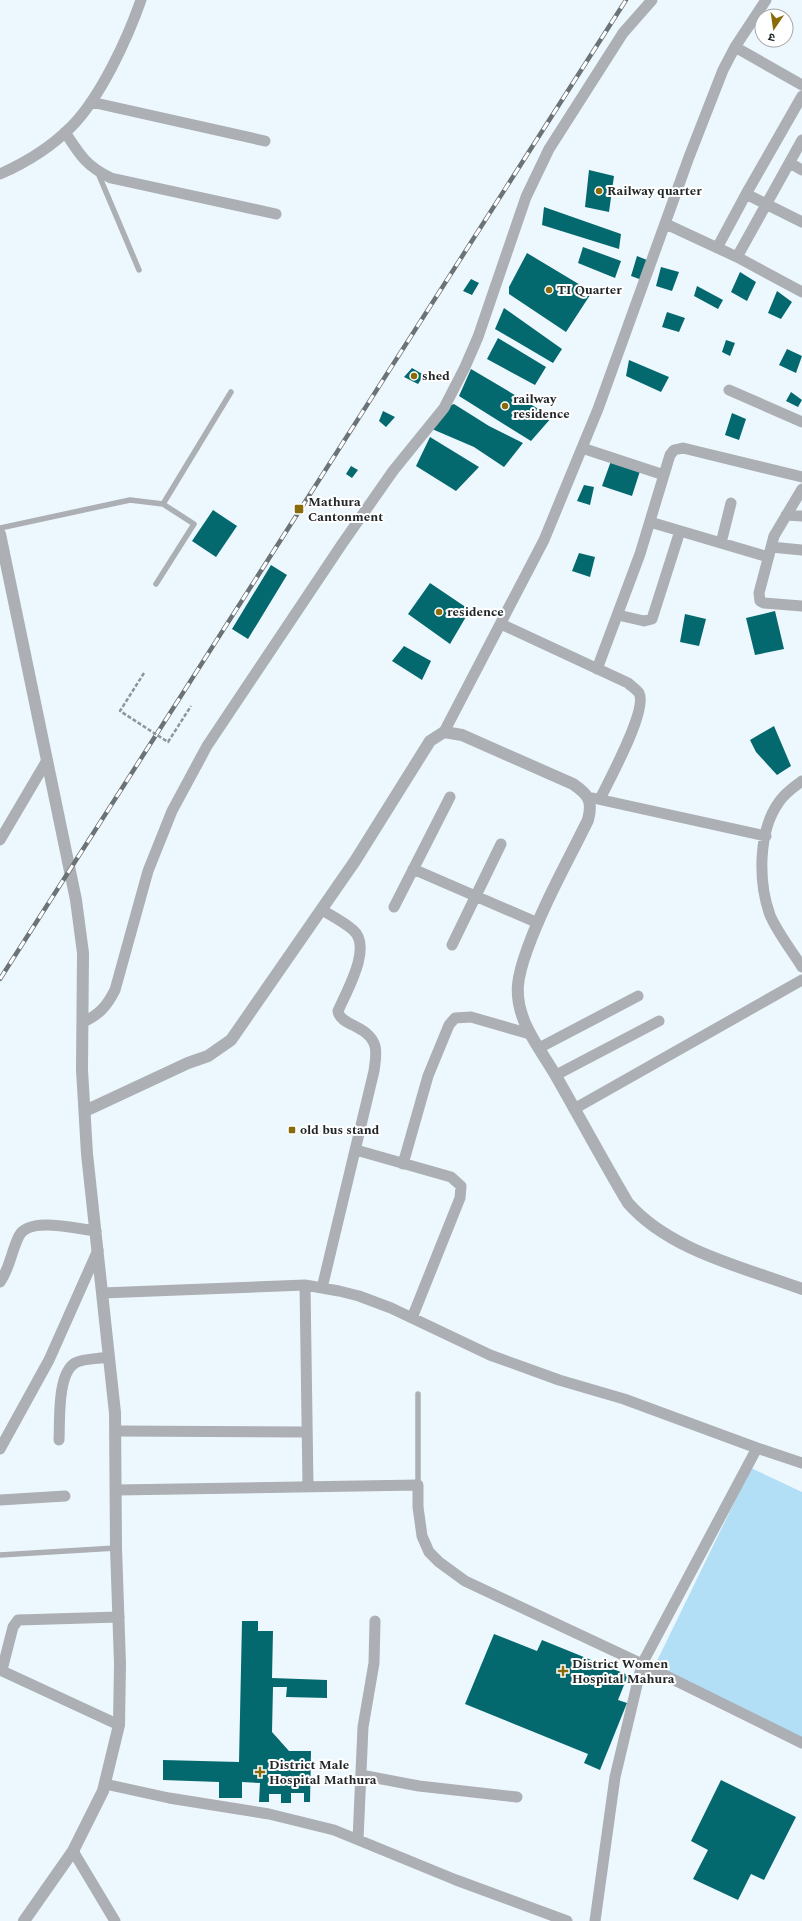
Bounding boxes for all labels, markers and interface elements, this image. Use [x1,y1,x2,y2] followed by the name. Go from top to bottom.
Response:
[754,8,794,48] north arrow
[766,28,777,46] text: उ
[607,181,702,201] place label: Railway quarter
[594,186,604,196] marker: Railway quarter
[557,280,622,300] place label: TI Quarter
[544,285,554,295] marker: TI Quarter
[422,366,450,386] place label: shed
[409,371,419,381] marker: shed
[513,389,570,424] place label: railway residence
[500,401,510,411] marker: railway residence
[308,492,383,527] place label: Mathura Cantonment
[293,503,305,515] marker: Mathura Cantonment
[447,602,504,622] place label: residence
[434,607,444,617] marker: residence
[300,1120,380,1140] place label: old bus stand
[287,1125,297,1135] marker: old bus stand
[572,1654,675,1689] place label: District Women Hospital Mahura
[557,1665,569,1677] marker: District Women Hospital Mahura
[269,1755,377,1790] place label: District Male Hospital Mathura
[254,1766,266,1778] marker: District Male Hospital Mathura

